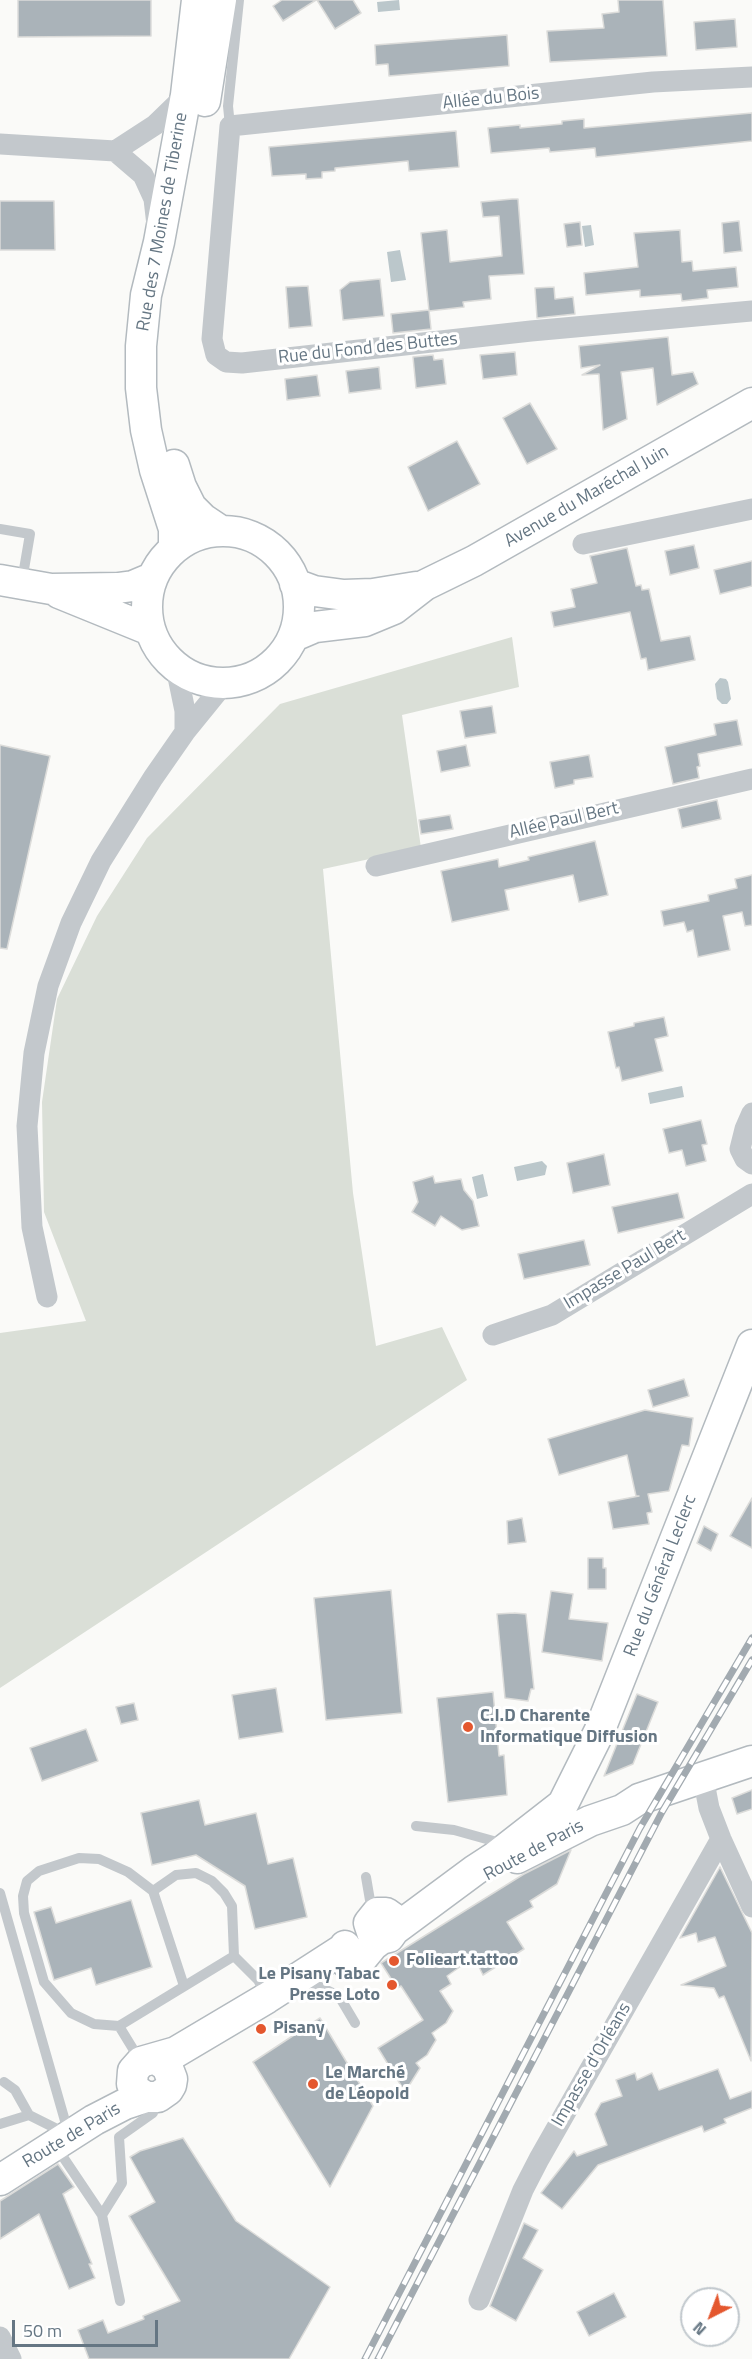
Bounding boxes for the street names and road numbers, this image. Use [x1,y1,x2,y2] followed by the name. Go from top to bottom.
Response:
[442,83,540,115] street label: Allée du Bois
[133,111,193,333] street label: Rue des 7 Moines de Tiberine
[277,329,459,369] street label: Rue du Fond des Buttes
[501,441,673,553] street label: Avenue du Maréchal Juin
[507,798,621,844] street label: Allée Paul Bert
[560,1225,690,1315] street label: Impasse Paul Bert
[620,1492,702,1660] street label: Rue du Général Leclerc
[480,1816,588,1886] street label: Route de Paris
[548,1999,636,2131] street label: Impasse d'Orléans
[19,2098,125,2174] street label: Route de Paris

